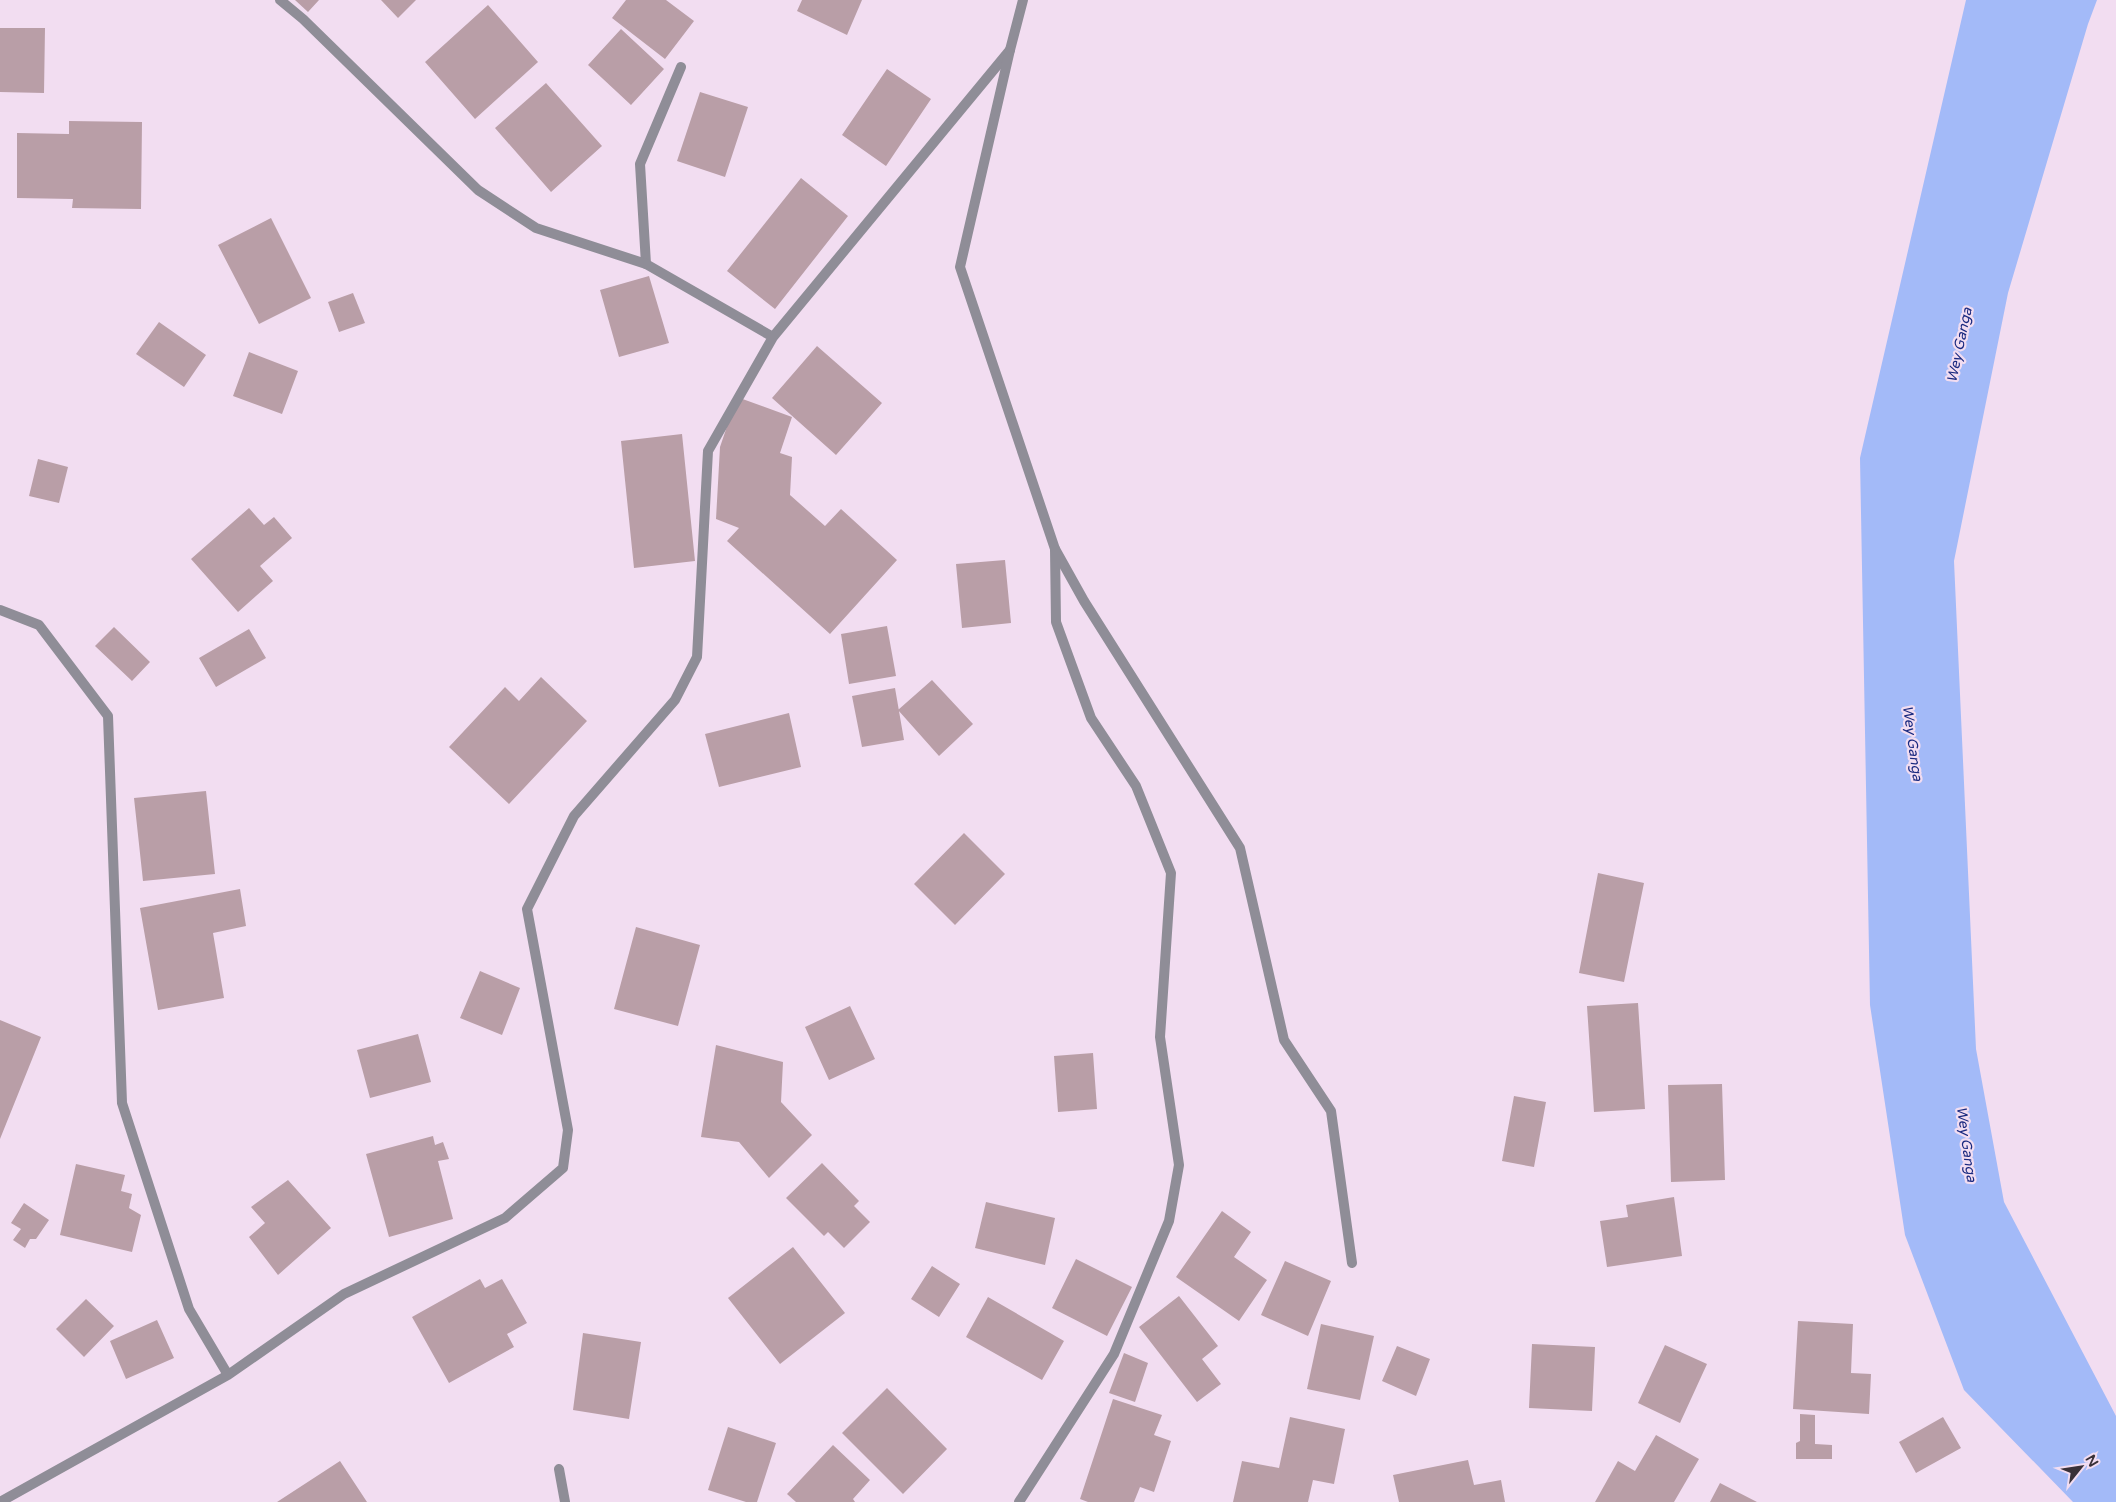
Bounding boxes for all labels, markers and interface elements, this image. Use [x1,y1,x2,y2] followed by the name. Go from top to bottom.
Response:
[1943,305,1976,384] water label: Wey Ganga
[1899,704,1926,783] water label: Wey Ganga
[1953,1105,1980,1184] water label: Wey Ganga
[2056,1442,2106,1492] north arrow
[2082,1452,2102,1470] text: N

